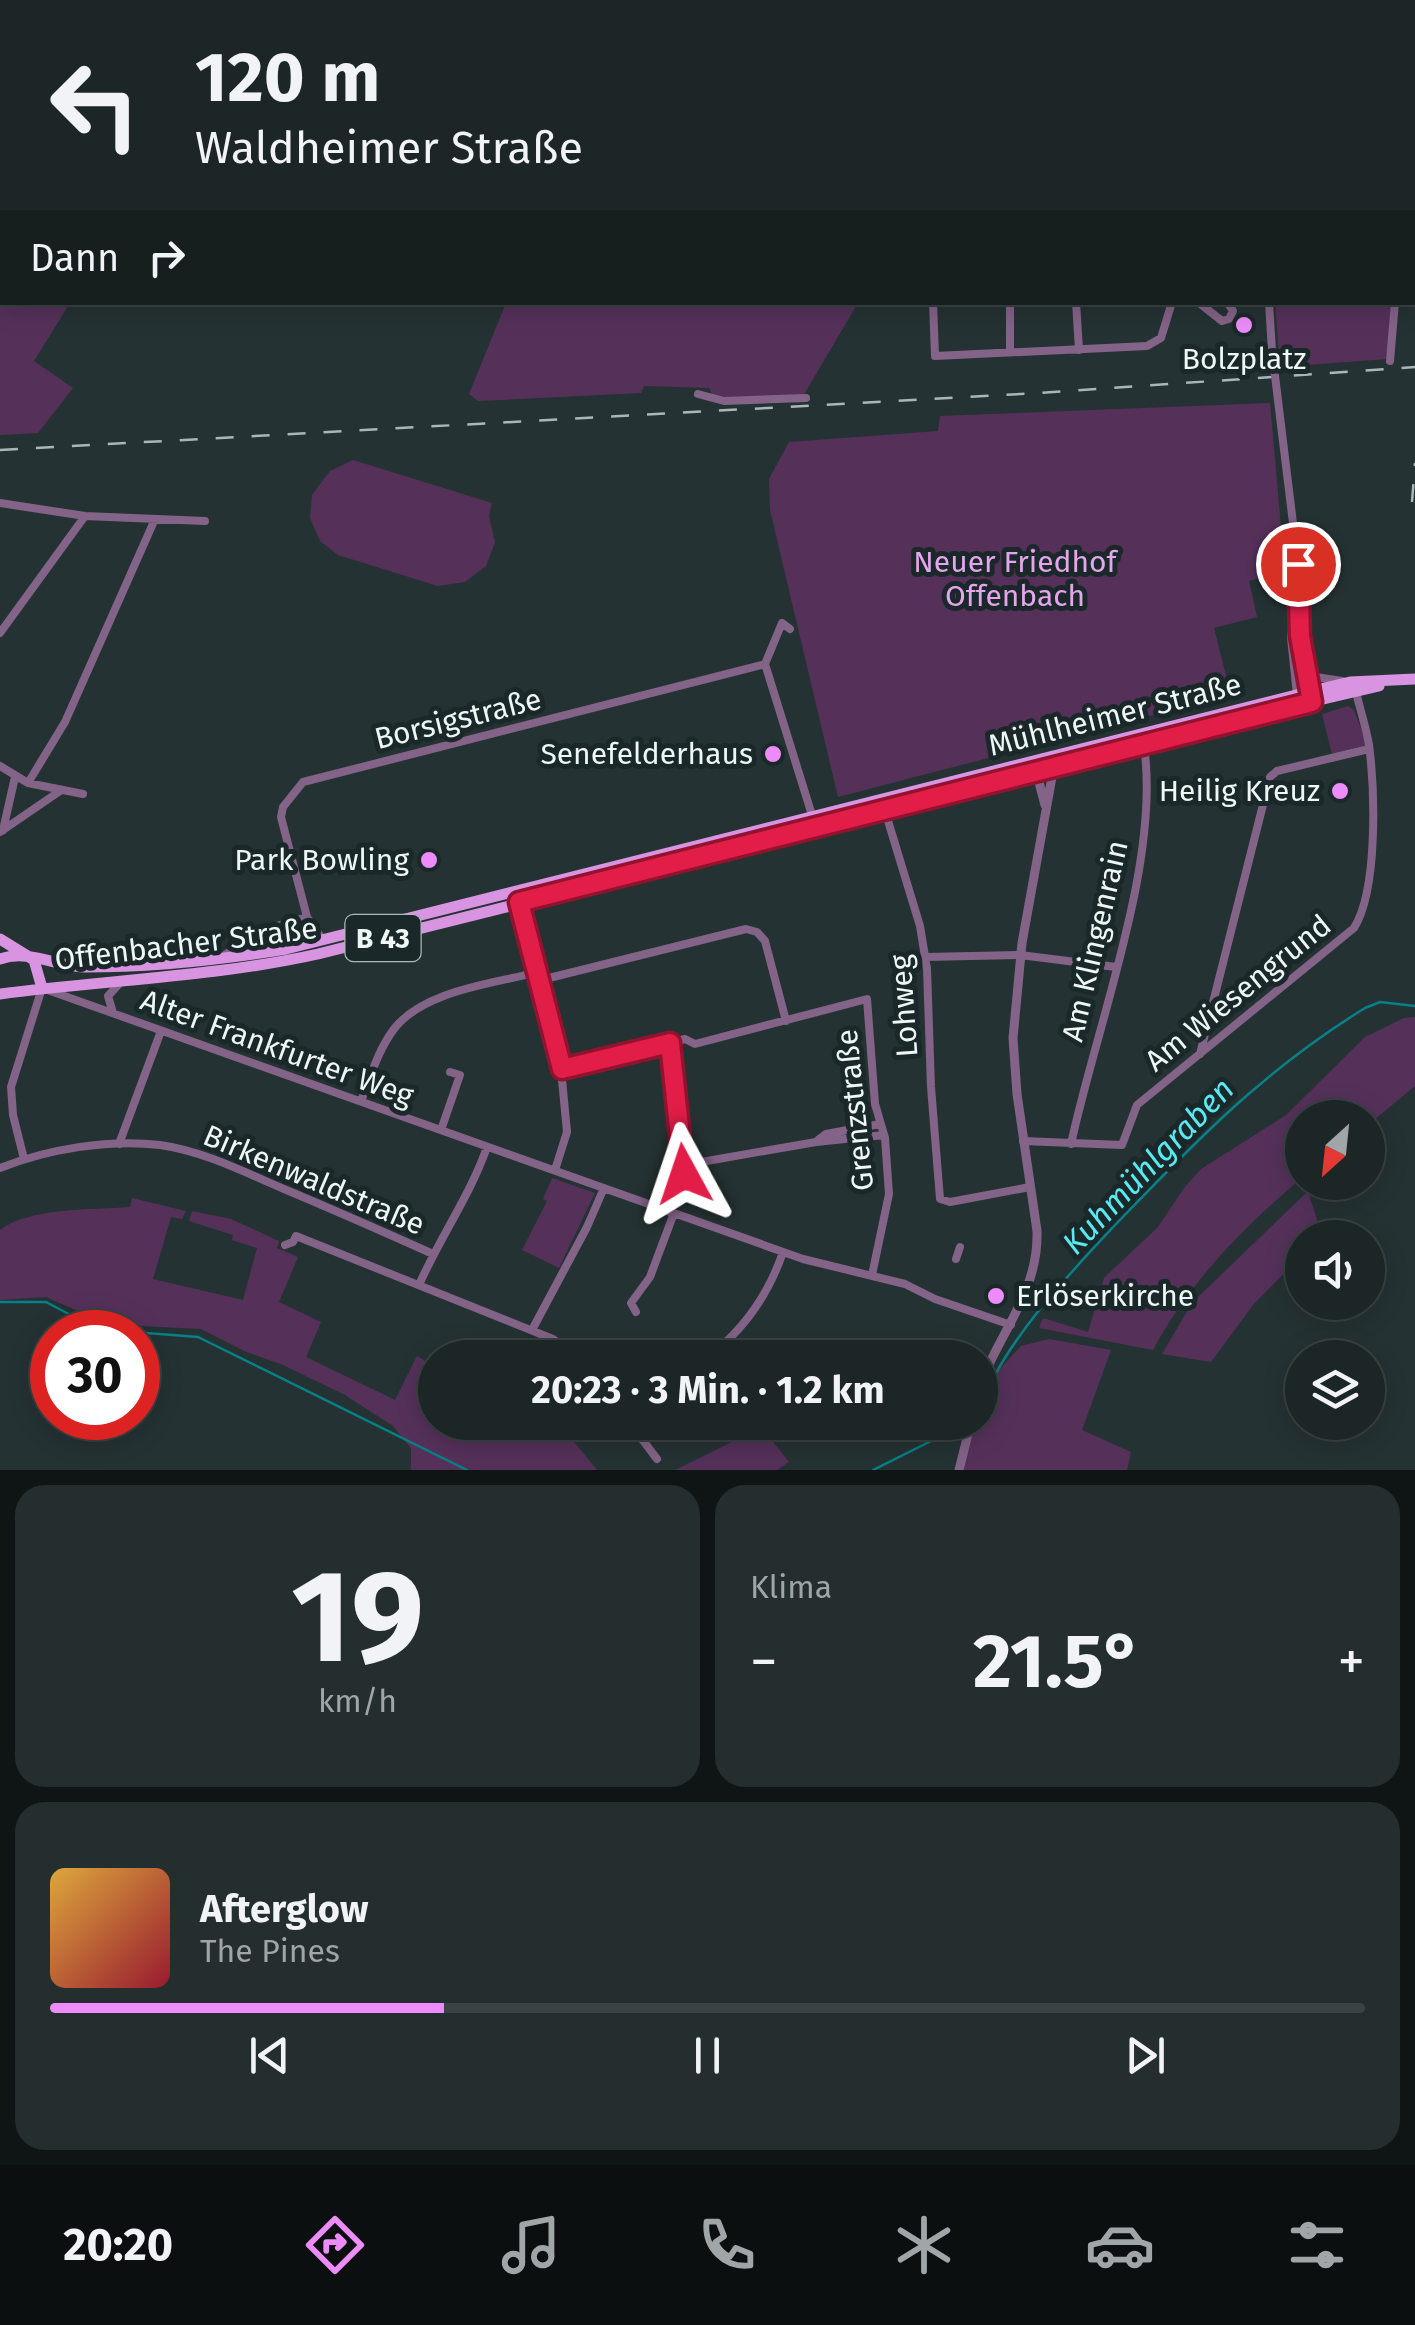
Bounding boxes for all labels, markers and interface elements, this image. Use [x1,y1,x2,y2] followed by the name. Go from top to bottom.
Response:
[195,36,380,120] text: 120 m
[30,40,160,170] icon: left
[195,121,583,175] text: Waldheimer Straße
[139,230,194,285] icon: right
[30,235,119,281] text: Dann
[1233,314,1255,336] marker: Bolzplatz
[1182,341,1306,377] place label: Bolzplatz
[1256,522,1341,607] pin
[1271,537,1326,592] icon: arrive
[913,544,1119,614] park label: Neuer Friedhof Offenbach
[985,666,1245,764] street label: Mühlheimer Straße
[371,681,545,757] street label: Borsigstraße
[540,736,753,772] place label: Senefelderhaus
[762,743,784,765] marker: Senefelderhaus
[1159,773,1320,809] place label: Heilig Kreuz
[1329,780,1351,802] marker: Heilig Kreuz
[1054,837,1136,1045] street label: Am Klingenrain
[234,842,409,878] place label: Park Bowling
[418,849,440,871] marker: Park Bowling
[1138,907,1338,1079] street label: Am Wiesengrund
[53,910,319,978] street label: Offenbacher Straße
[346,915,420,961] road number: B 43
[882,953,926,1059] street label: Lohweg
[136,982,419,1114] street label: Alter Frankfurter Weg
[829,1027,881,1193] street label: Grenzstraße
[1054,1070,1242,1262] water label: Kuhmühlgraben
[1285,1100,1385,1200] north arrow
[1285,1100,1385,1440] map controls
[198,1117,430,1243] street label: Birkenwaldstraße
[632,1122,736,1226] position arrow
[1285,1220,1385,1320] button: sound
[1016,1278,1194,1314] place label: Erlöserkirche
[985,1285,1007,1307] marker: Erlöserkirche
[30,1310,160,1440] speed limit sign: 30
[1285,1340,1385,1440] button: layers
[531,1367,885,1413] text: 20:23 · 3 Min. · 1.2 km
[291,1539,424,1695] text: 19
[750,1568,832,1606] text: Klima
[973,1617,1142,1707] text: 21.5°
[750,1629,778,1695] text: −
[1338,1629,1365,1695] text: +
[318,1682,397,1720] text: km/h
[200,1886,368,1932] text: Afterglow
[200,1932,340,1970] text: The Pines
[242,2028,297,2083] icon: previous
[680,2028,735,2083] icon: pause
[1118,2028,1173,2083] icon: next
[300,2210,370,2280] icon: directions
[496,2210,566,2280] icon: music
[692,2210,762,2280] icon: phone
[889,2210,959,2280] icon: climate
[1085,2210,1155,2280] icon: car
[1282,2210,1352,2280] icon: filters
[63,2218,173,2272] text: 20:20

